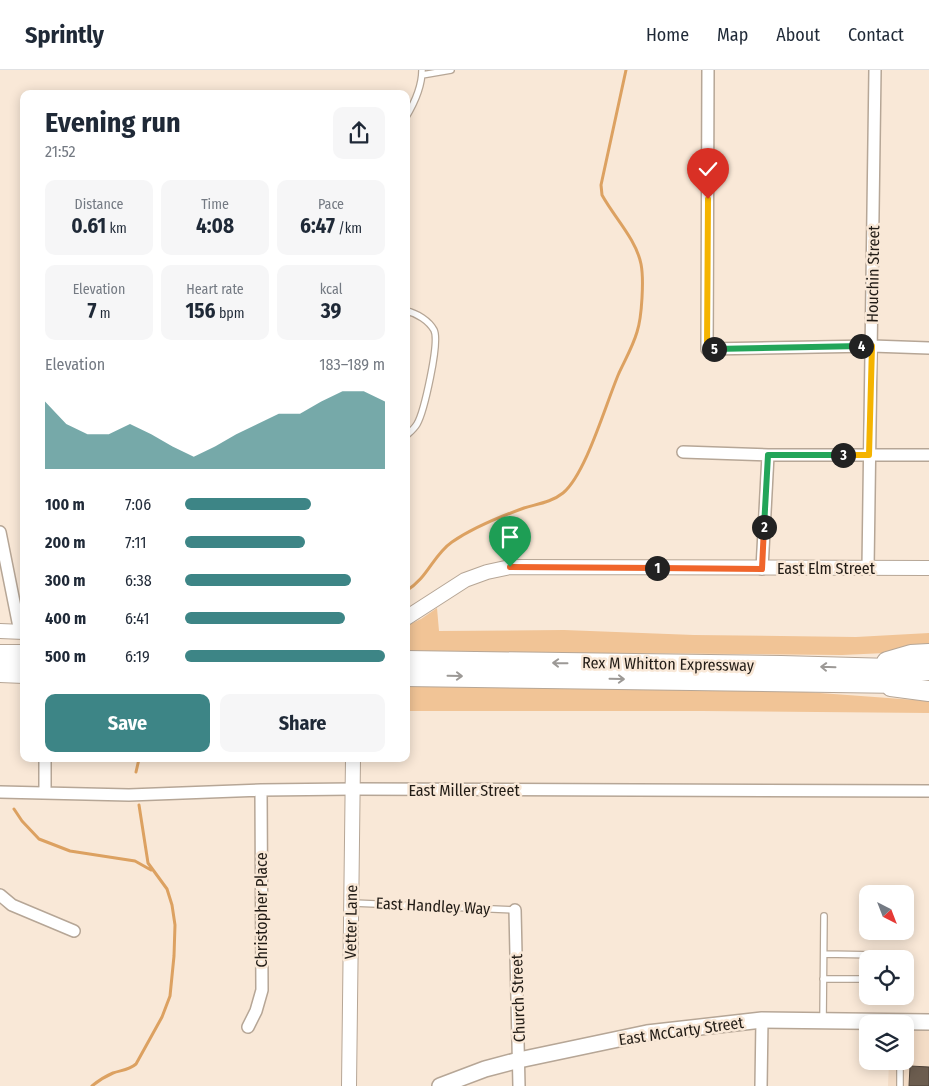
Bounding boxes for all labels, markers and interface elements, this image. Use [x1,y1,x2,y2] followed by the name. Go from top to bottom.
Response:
[25,21,104,49] text: Sprintly
[646,24,689,46] text: Home
[717,24,748,46] text: Map
[776,24,820,46] text: About
[848,24,904,46] text: Contact
[45,106,181,139] text: Evening run
[333,107,385,159] button: share
[45,142,76,161] text: 21:52
[687,148,729,199] pin
[694,155,722,183] icon: check
[75,196,124,213] text: Distance
[201,196,229,213] text: Time
[318,196,344,213] text: Pace
[71,213,106,239] text: 0.61
[196,213,234,239] text: 4:08
[300,213,335,239] text: 6:47
[106,220,127,237] text: km
[335,220,362,237] text: /km
[863,224,883,323] street label: Houchin Street
[73,281,125,298] text: Elevation
[186,281,244,298] text: Heart rate
[320,281,342,298] text: kcal
[87,298,96,324] text: 7
[185,298,216,324] text: 156
[321,298,341,324] text: 39
[96,305,111,322] text: m
[216,305,245,322] text: bpm
[848,334,874,358] pin: 4
[702,336,726,362] pin: 5
[858,338,865,355] text: 4
[711,341,718,358] text: 5
[45,355,105,374] text: Elevation
[319,355,385,374] text: 183–189 m
[830,442,856,468] pin: 3
[840,447,847,464] text: 3
[45,495,85,514] text: 100 m
[125,495,151,514] text: 7:06
[752,514,776,540] pin: 2
[489,516,531,567] pin
[761,519,768,536] text: 2
[496,523,524,551] icon: arrive
[45,533,85,552] text: 200 m
[125,533,146,552] text: 7:11
[644,556,670,580] pin: 1
[777,559,876,578] street label: East Elm Street
[655,560,660,577] text: 1
[45,571,86,590] text: 300 m
[125,571,152,590] text: 6:38
[45,609,86,628] text: 400 m
[125,609,149,628] text: 6:41
[45,647,86,666] text: 500 m
[125,647,150,666] text: 6:19
[582,653,755,675] street label: Rex M Whitton Expressway
[553,658,569,668] one-way arrow
[820,662,836,672] one-way arrow
[447,672,463,681] one-way arrow
[609,674,625,684] one-way arrow
[45,694,210,752] button: Save
[220,694,385,752] button: Share
[408,781,520,800] street label: East Miller Street
[252,852,271,968] street label: Christopher Place
[341,885,361,959] street label: Vetter Lane
[859,885,914,940] north arrow
[859,885,914,1070] map controls
[375,894,492,919] street label: East Handley Way
[859,950,914,1005] button: locate
[507,953,529,1042] street label: Church Street
[617,1013,745,1049] street label: East McCarty Street
[859,1015,914,1070] button: layers

